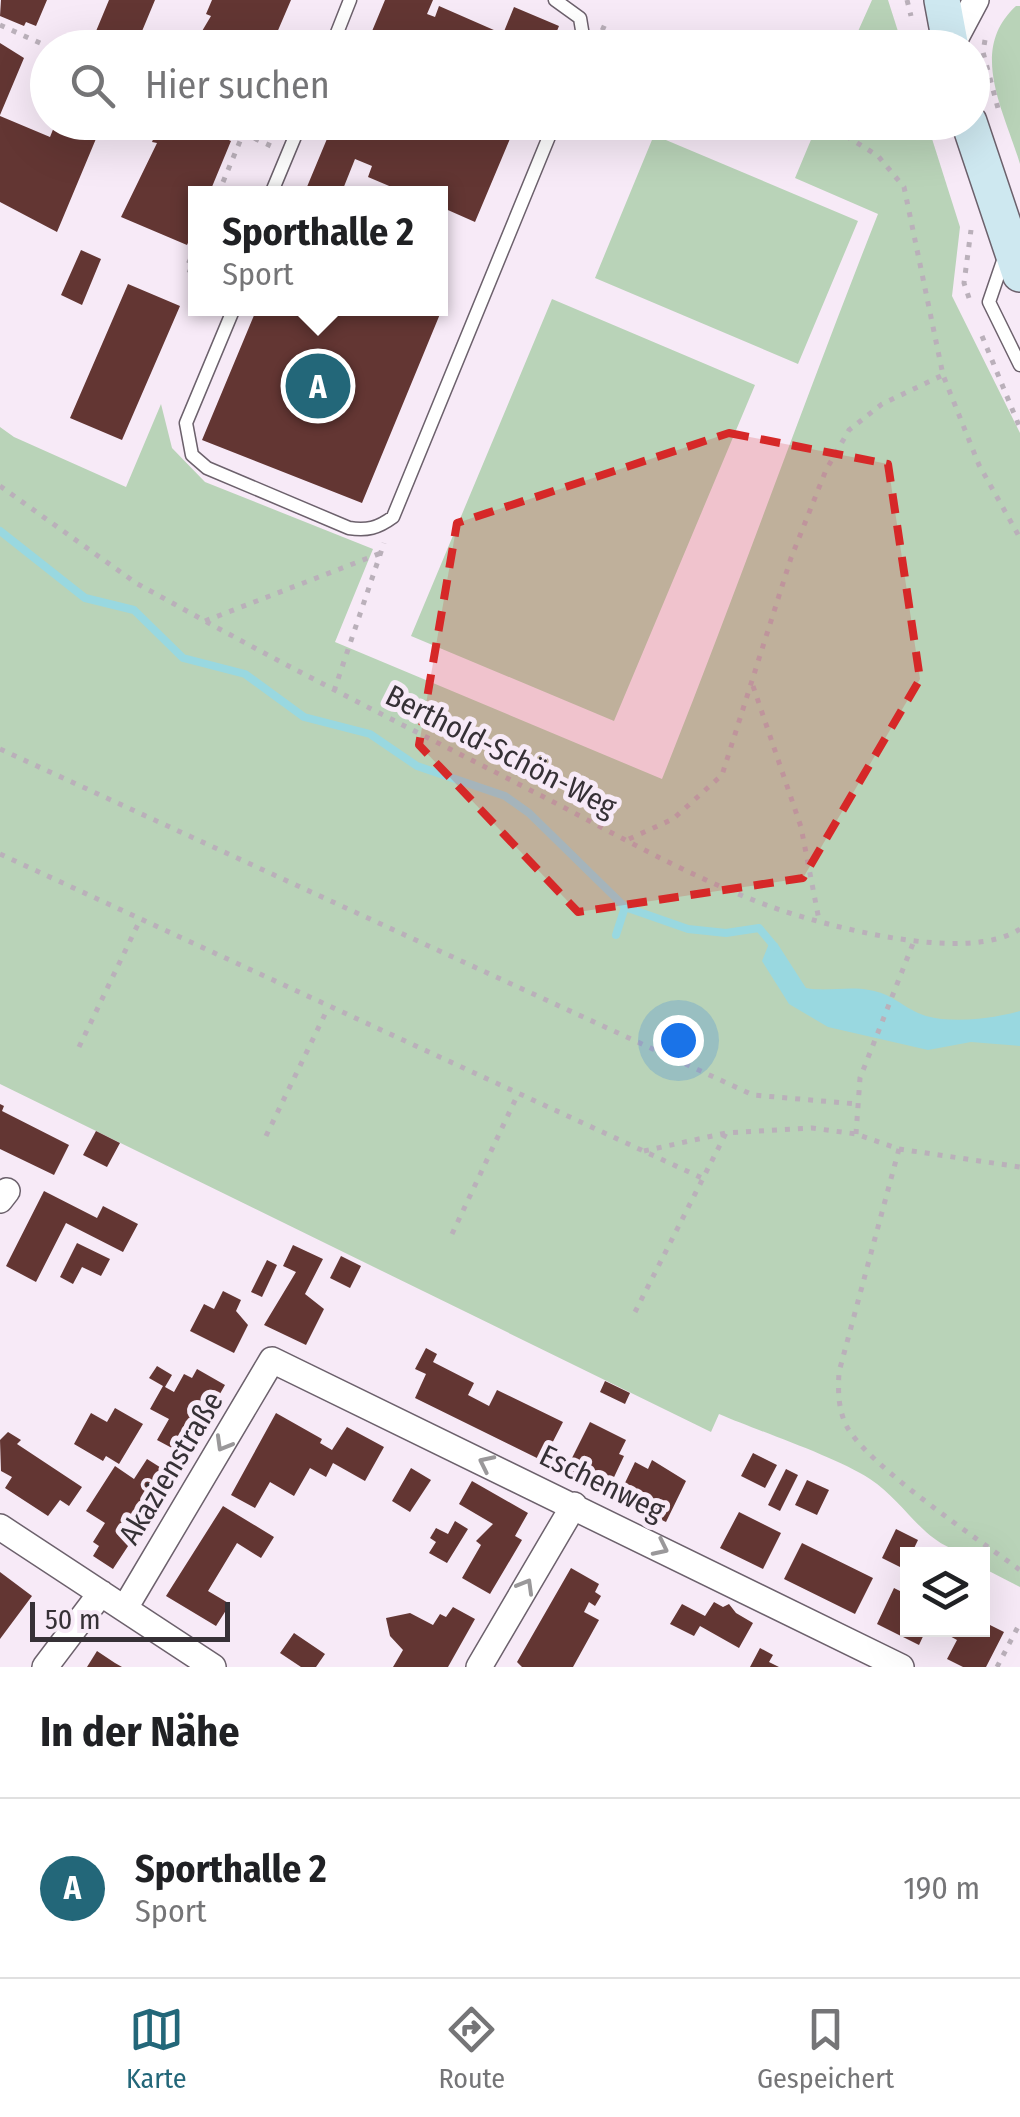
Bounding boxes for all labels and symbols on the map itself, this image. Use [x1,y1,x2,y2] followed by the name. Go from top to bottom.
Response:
[286,348,350,424] pin: A
[380,677,623,825] street label: Berthold-Schön-Weg
[653,1015,704,1066] your location
[111,1385,231,1551] street label: Akazienstraße
[216,1434,235,1452] one-way arrow
[534,1437,671,1529] street label: Eschenweg
[478,1455,496,1475] one-way arrow
[651,1536,669,1555] one-way arrow
[514,1579,534,1597] one-way arrow
[30,1597,230,1642] scale bar

